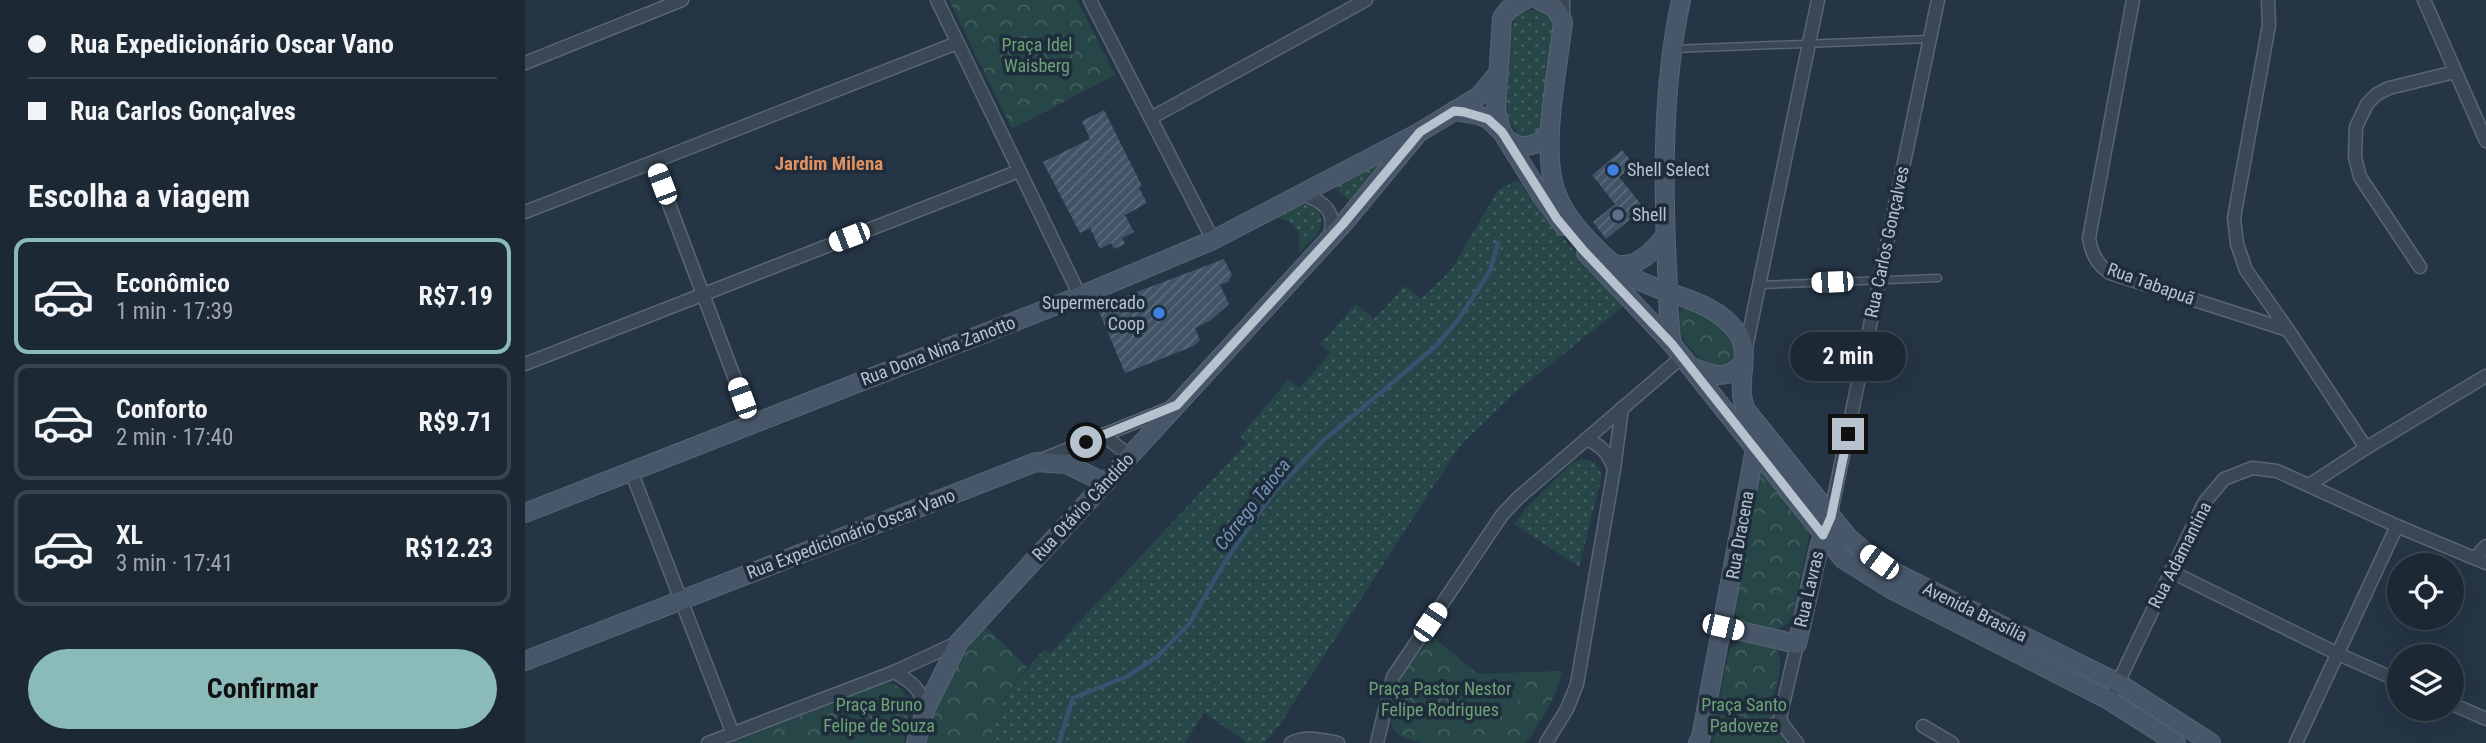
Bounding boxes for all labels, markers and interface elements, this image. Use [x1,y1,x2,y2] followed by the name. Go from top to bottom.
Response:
[70,29,394,59] text: Rua Expedicionário Oscar Vano
[1002,34,1072,76] park label: Praça Idel Waisberg
[70,96,296,126] text: Rua Carlos Gonçalves
[775,152,883,175] district label: Jardim Milena
[1627,159,1710,180] place label: Shell Select
[645,161,680,207] car
[1605,162,1621,178] marker: Shell Select
[1860,164,1913,320] street label: Rua Carlos Gonçalves
[28,177,250,215] text: Escolha a viagem
[1632,204,1667,225] place label: Shell
[1610,207,1626,223] marker: Shell
[826,220,873,254] car
[2105,258,2198,309] street label: Rua Tabapuã
[32,265,95,328] icon: car
[116,268,230,298] text: Econômico
[1811,271,1854,293] car
[419,281,493,311] text: R$7.19
[1042,292,1145,334] place label: Supermercado Coop
[116,298,233,325] text: 1 min · 17:39
[1151,305,1167,321] marker: Supermercado Coop
[858,311,1018,390] street label: Rua Dona Nina Zanotto
[1790,332,1906,382] callout: 2 min
[1822,343,1874,370] text: 2 min
[725,375,760,421] car
[32,391,95,454] icon: car
[116,394,208,424] text: Conforto
[419,407,493,437] text: R$9.71
[1832,418,1864,450] route end
[116,424,233,451] text: 2 min · 17:40
[1070,426,1102,458] route start
[1027,449,1138,565] street label: Rua Otávio Cândido
[1210,454,1295,555] water label: Córrego Taioca
[744,484,958,583] street label: Rua Expedicionário Oscar Vano
[1721,489,1758,581] street label: Rua Dracena
[2144,498,2215,612] street label: Rua Adamantina
[32,517,95,580] icon: car
[116,520,143,550] text: XL
[405,533,493,563] text: R$12.23
[1856,541,1903,583] car
[1790,549,1827,629] street label: Rua Lavras
[116,550,233,577] text: 3 min · 17:41
[2387,553,2464,721] map controls
[2387,553,2464,630] button: locate
[1920,577,2031,646] street label: Avenida Brasília
[1410,599,1451,645] car
[1701,612,1746,642] car
[2387,644,2464,721] button: layers
[28,649,497,729] button: Confirmar
[1369,678,1512,720] park label: Praça Pastor Nestor Felipe Rodrigues
[823,694,935,736] park label: Praça Bruno Felipe de Souza
[1701,694,1787,736] park label: Praça Santo Padoveze

